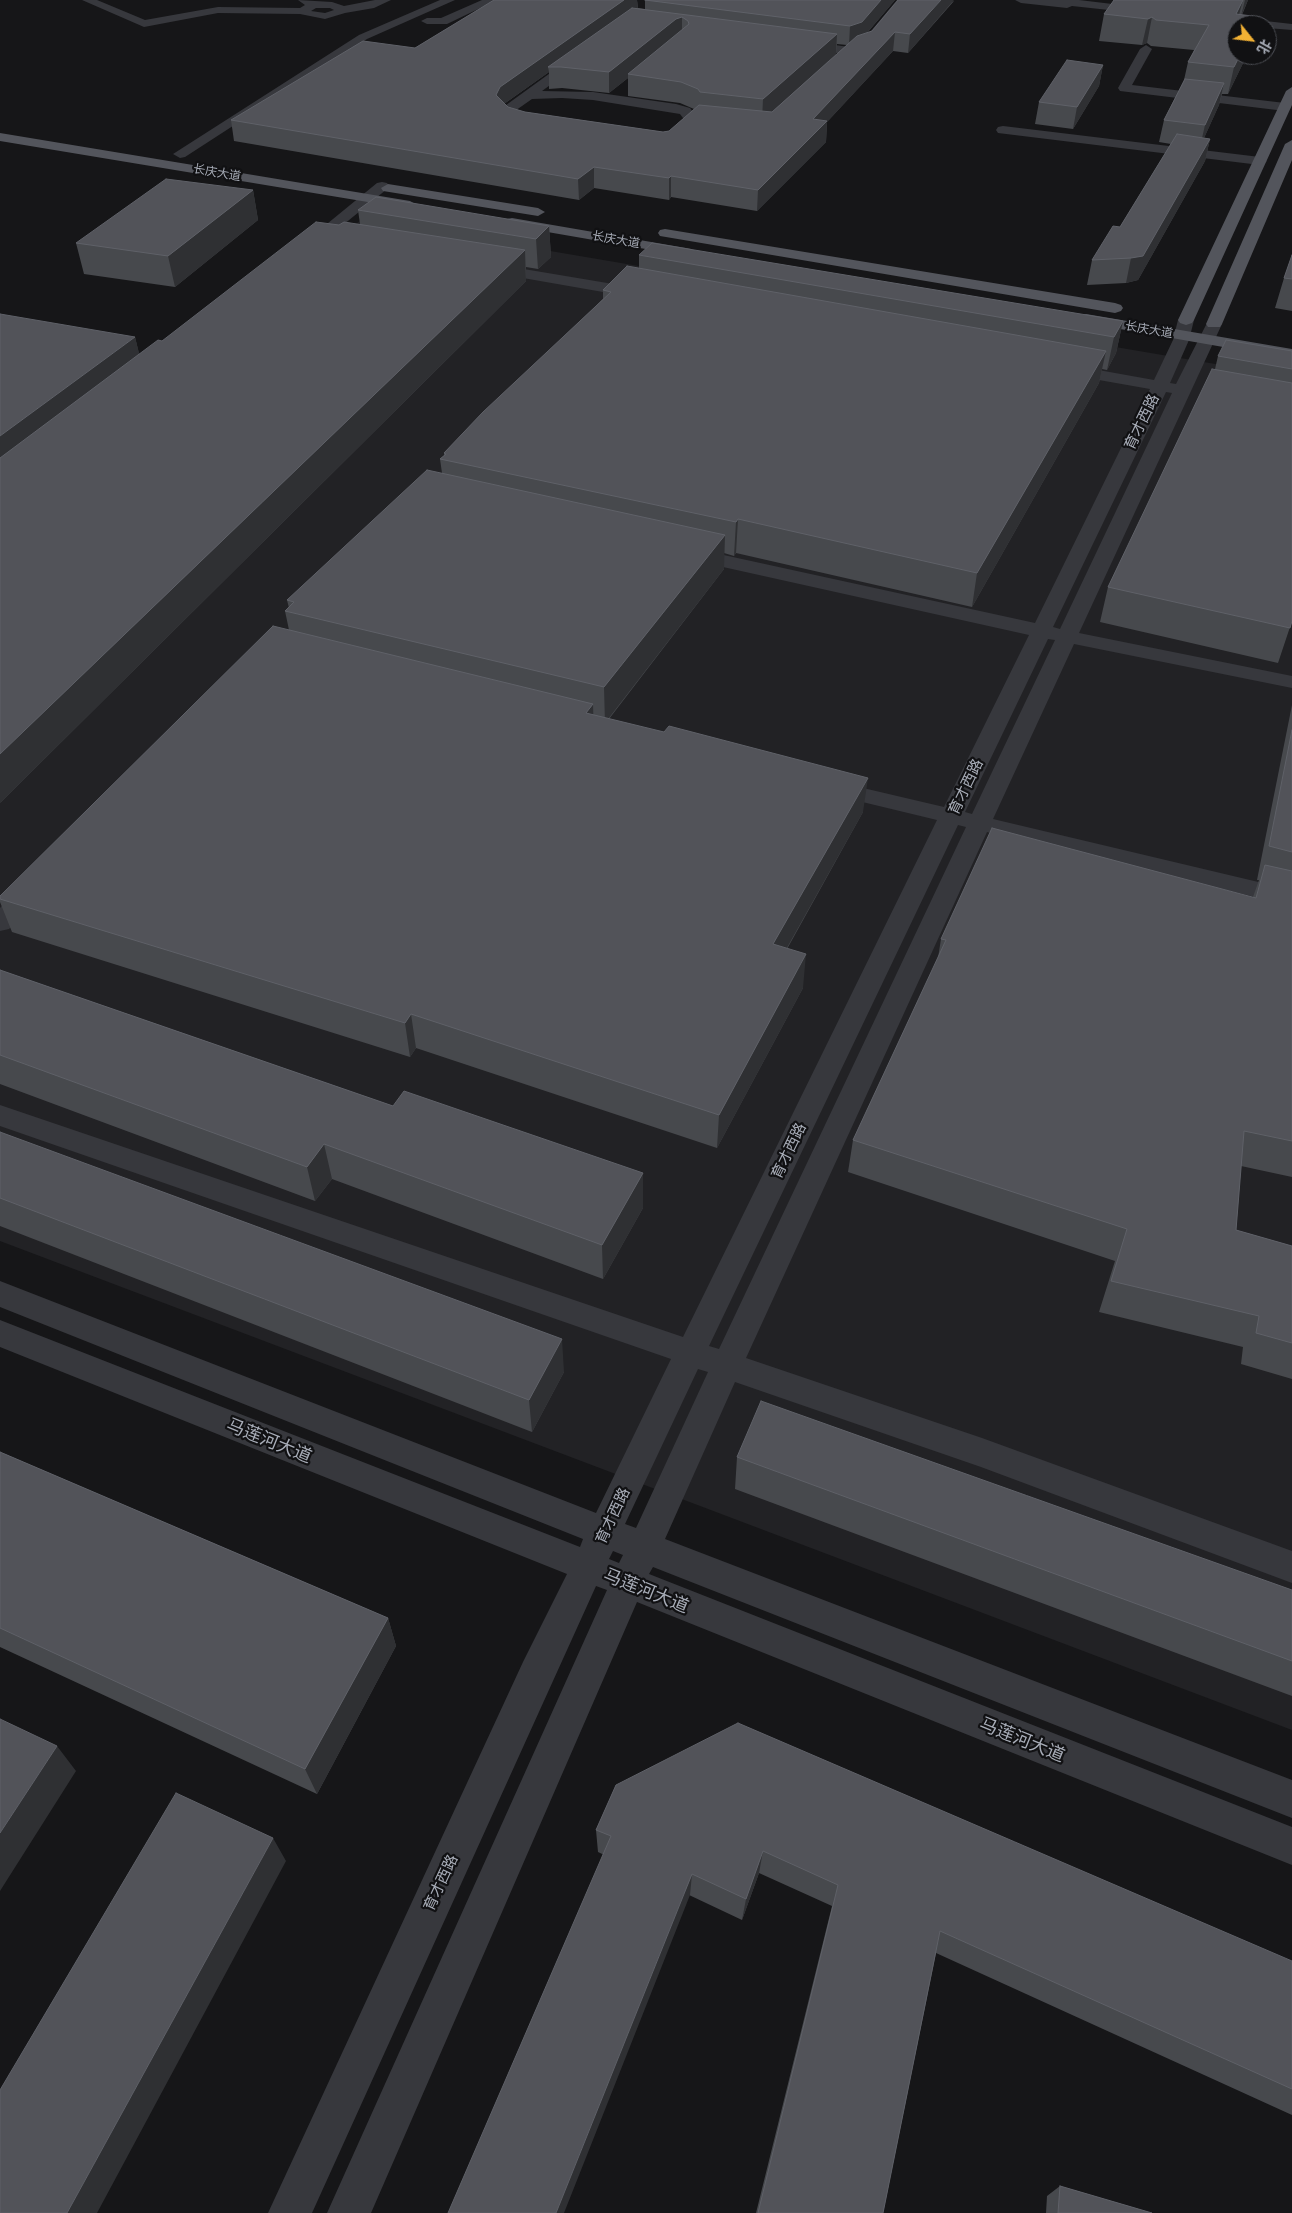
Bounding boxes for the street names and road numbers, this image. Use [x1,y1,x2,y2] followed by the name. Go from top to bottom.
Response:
[192,162,242,184] street label: 长庆大道
[591,229,641,251] street label: 长庆大道
[1124,319,1174,341] street label: 长庆大道
[1121,391,1163,453] street label: 育才西路
[945,756,987,818] street label: 育才西路
[768,1120,810,1182] street label: 育才西路
[223,1414,315,1468] street label: 马莲河大道
[592,1485,634,1547] street label: 育才西路
[600,1564,692,1618] street label: 马莲河大道
[976,1713,1068,1767] street label: 马莲河大道
[420,1852,462,1914] street label: 育才西路

